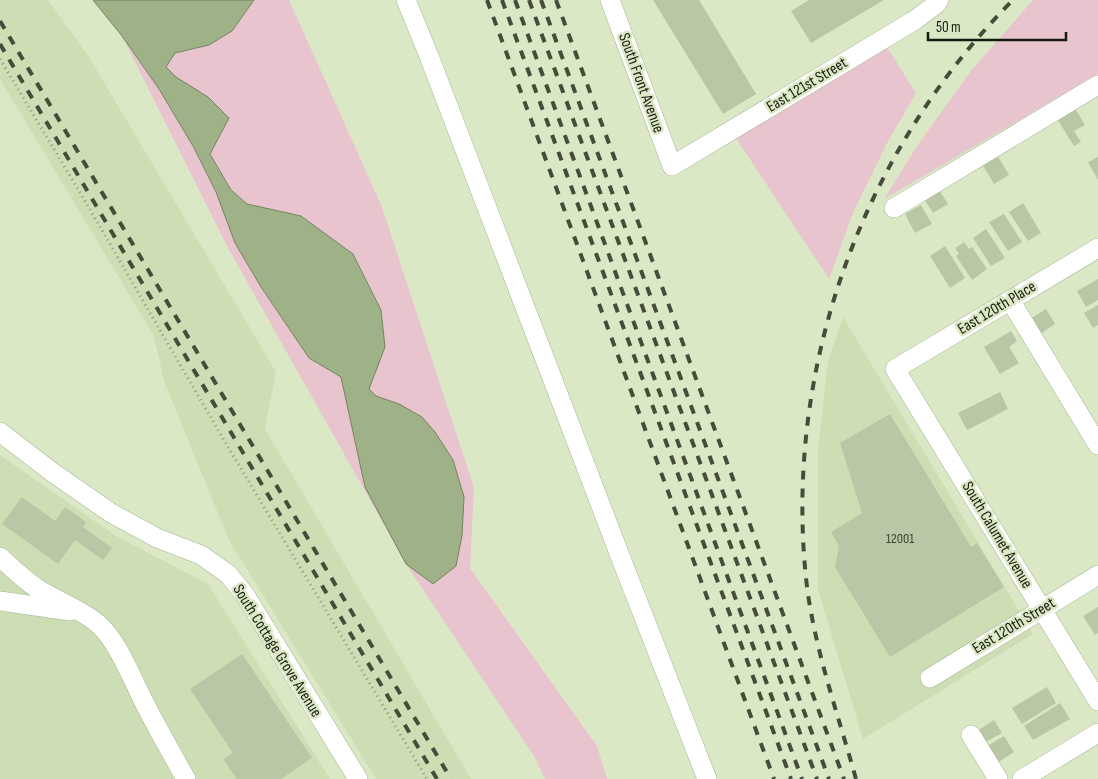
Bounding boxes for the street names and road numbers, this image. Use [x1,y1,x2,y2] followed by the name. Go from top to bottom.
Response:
[614,30,668,136] street label: South Front Avenue
[763,53,851,116] street label: East 121st Street
[954,277,1040,339] street label: East 120th Place
[958,478,1036,592] street label: South Calumet Avenue
[228,581,326,721] street label: South Cottage Grove Avenue
[969,594,1059,658] street label: East 120th Street

